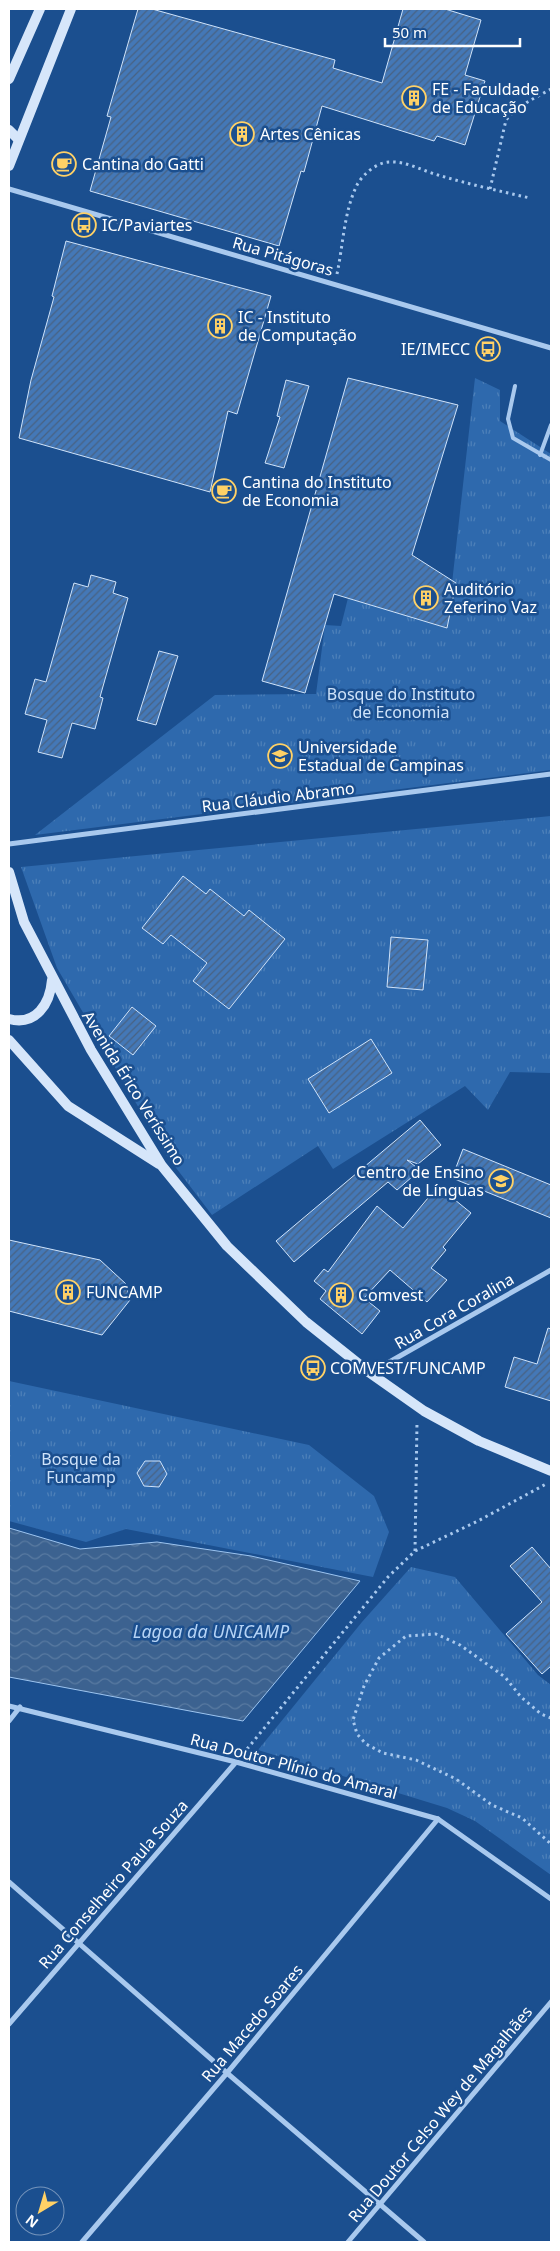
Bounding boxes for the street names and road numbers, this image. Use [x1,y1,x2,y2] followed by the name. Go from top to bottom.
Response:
[230,231,336,281] street label: Rua Pitágoras
[200,777,356,817] street label: Rua Cláudio Abramo
[77,1006,191,1170] street label: Avenida Érico Veríssimo
[390,1268,518,1354] street label: Rua Cora Coralina
[188,1728,400,1804] street label: Rua Doutor Plínio do Amaral
[33,1795,193,1973] street label: Rua Conselheiro Paula Souza
[196,1960,308,2086] street label: Rua Macedo Soares
[343,2001,537,2227] street label: Rua Doutor Celso Wey de Magalhães

